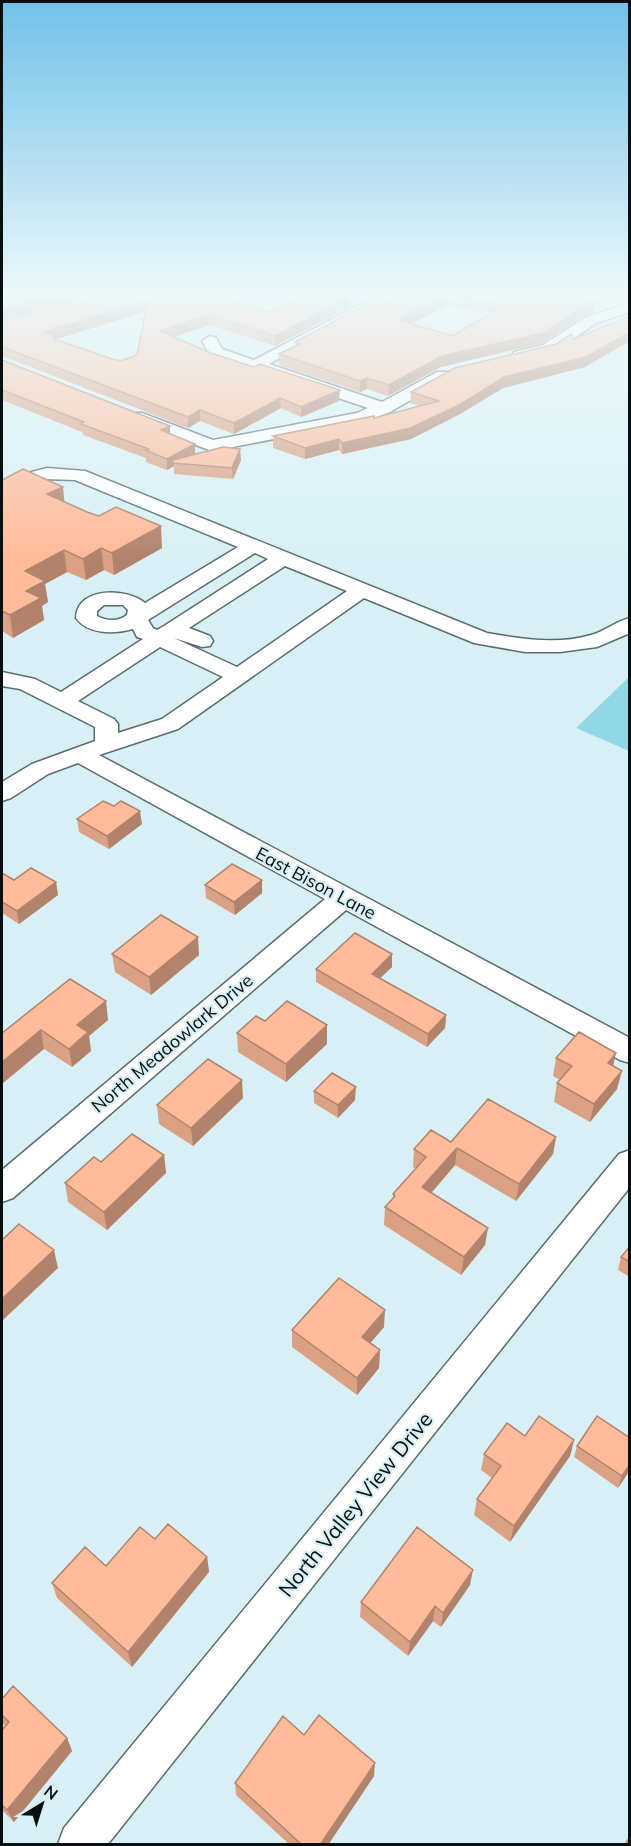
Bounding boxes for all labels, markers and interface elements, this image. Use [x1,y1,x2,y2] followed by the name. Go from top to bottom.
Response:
[252,842,380,924] street label: East Bison Lane
[86,969,258,1117] street label: North Meadowlark Drive
[272,1406,438,1602] street label: North Valley View Drive
[12,1774,72,1834] north arrow
[40,1781,62,1804] text: N

